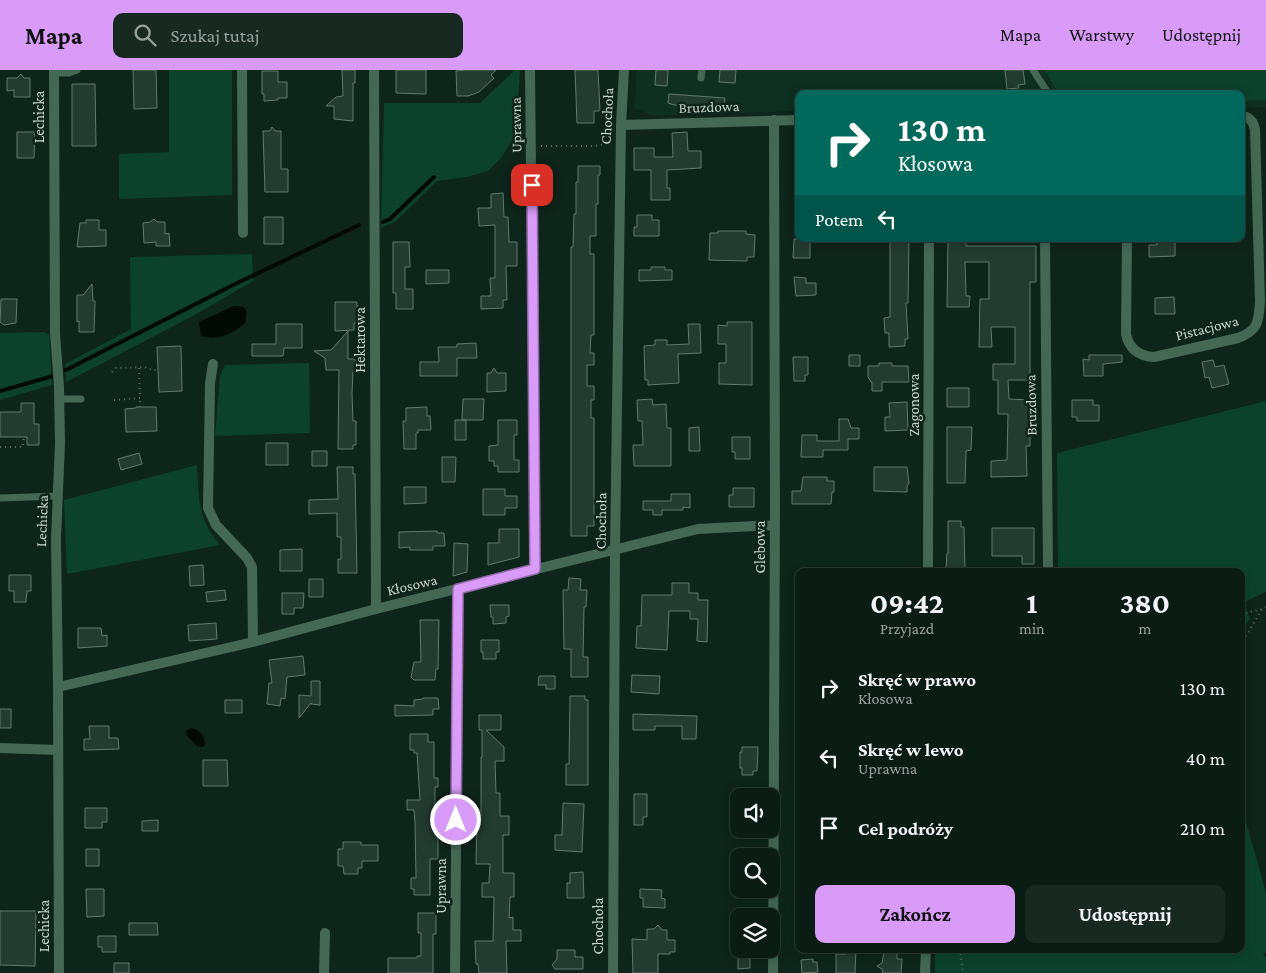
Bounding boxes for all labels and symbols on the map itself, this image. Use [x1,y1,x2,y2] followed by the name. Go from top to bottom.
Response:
[598,87,616,145] street label: Chochoła
[31,91,47,143] street label: Lechicka
[508,97,525,153] street label: Uprawna
[678,98,740,116] street label: Bruzdowa
[511,164,553,206] pin
[352,307,368,373] street label: Hektarowa
[1174,312,1240,345] street label: Pistacjowa
[906,374,923,436] street label: Zagonowa
[1022,374,1040,436] street label: Bruzdowa
[593,492,609,550] street label: Chochoła
[33,494,51,547] street label: Lechicka
[752,520,768,573] street label: Glebowa
[385,571,439,599] street label: Kłosowa
[429,793,481,845] position arrow
[433,858,450,914] street label: Uprawna
[590,898,606,954] street label: Chochoła
[36,900,52,952] street label: Lechicka

